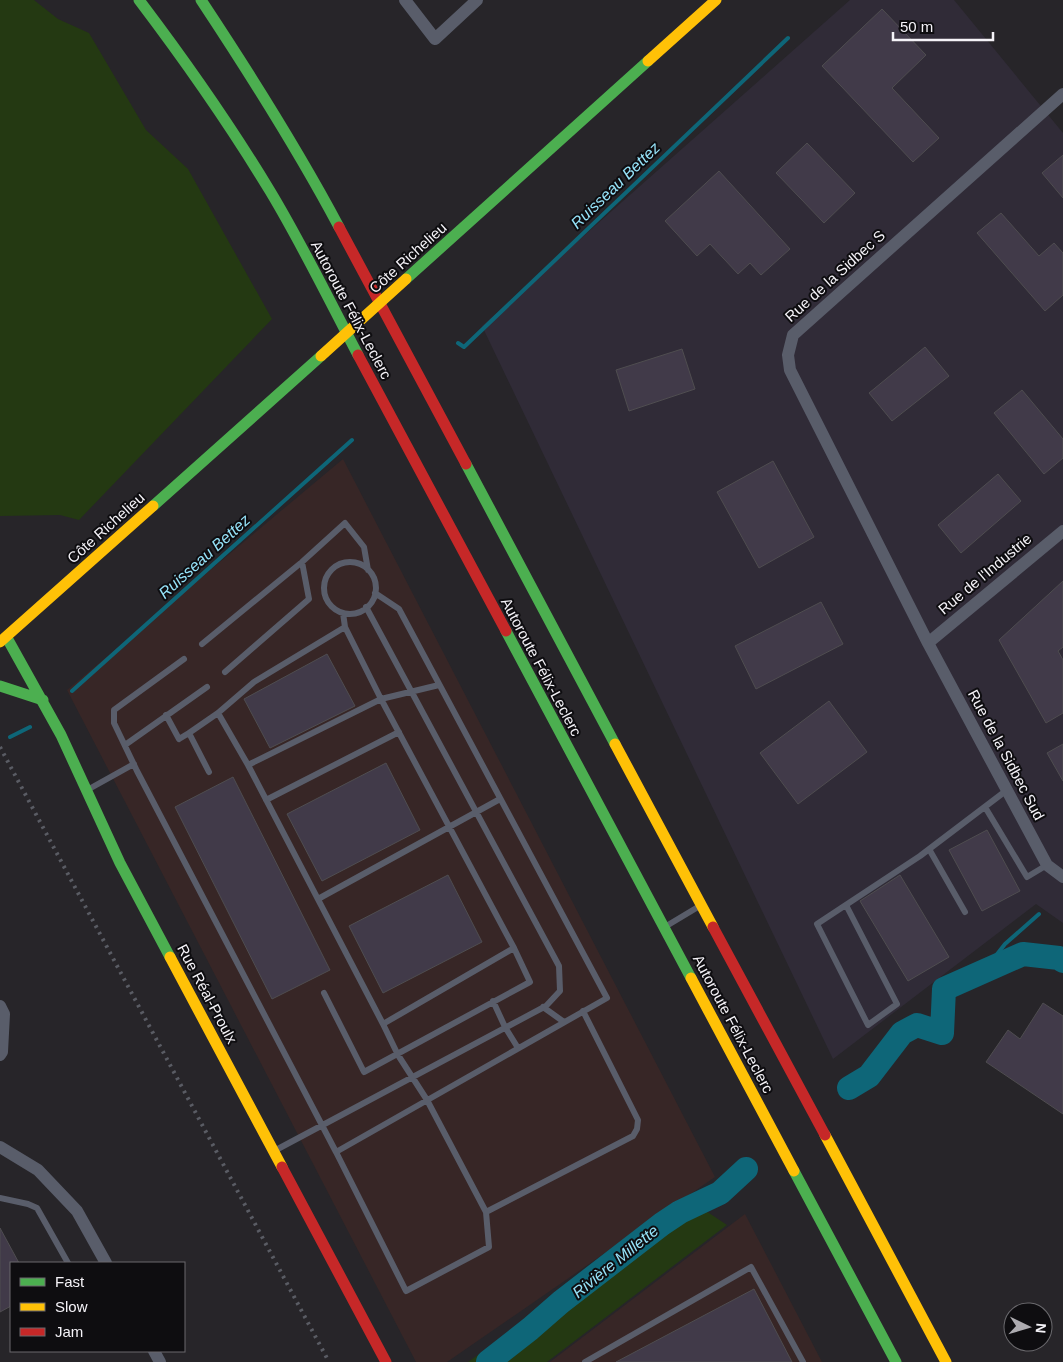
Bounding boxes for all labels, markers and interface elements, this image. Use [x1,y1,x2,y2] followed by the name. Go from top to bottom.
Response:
[893,10,993,42] scale bar
[900,18,933,35] text: 50 m
[568,139,663,232] water label: Ruisseau Bettez
[366,219,450,297] street label: Côte Richelieu
[781,226,888,325] street label: Rue de la Sidbec S
[308,238,395,382] street label: Autoroute Félix-Leclerc
[64,489,148,567] street label: Côte Richelieu
[155,511,253,602] water label: Ruisseau Bettez
[935,530,1035,617] street label: Rue de l'Industrie
[498,595,585,739] street label: Autoroute Félix-Leclerc
[965,687,1048,823] street label: Rue de la Sidbec Sud
[174,941,241,1047] street label: Rue Réal-Proulx
[690,952,777,1096] street label: Autoroute Félix-Leclerc
[569,1222,662,1301] water label: Rivière Millette
[10,1262,185,1352] legend
[55,1273,85,1290] text: Fast
[55,1298,88,1315] text: Slow
[1003,1302,1053,1352] north arrow
[1033,1322,1049,1334] text: N
[55,1323,83,1340] text: Jam

